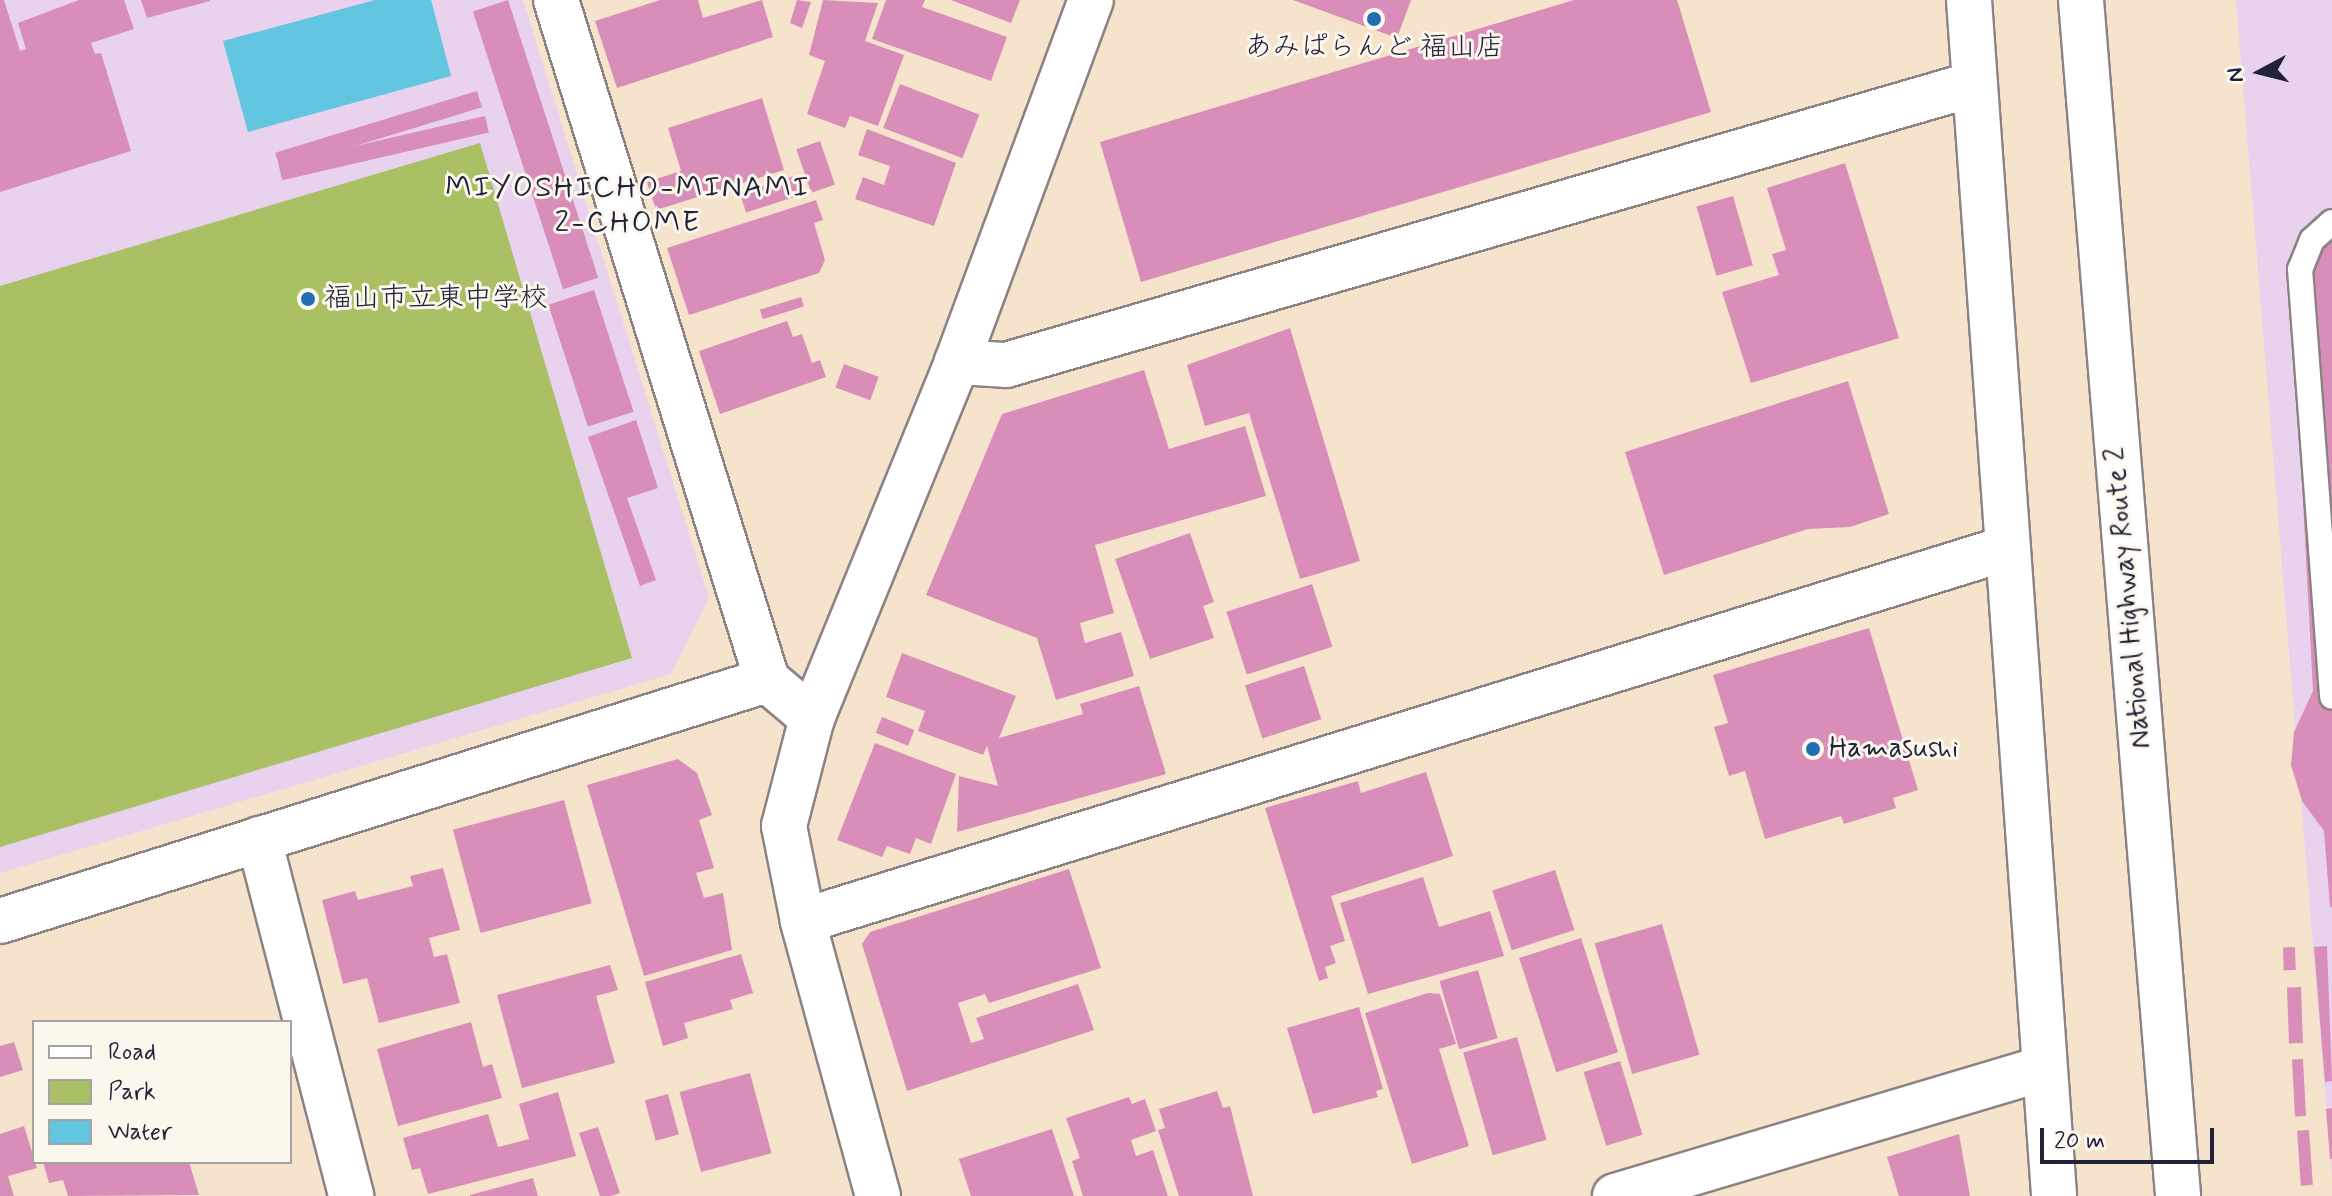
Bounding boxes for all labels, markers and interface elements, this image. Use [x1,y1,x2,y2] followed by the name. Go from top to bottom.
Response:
[1365,10,1383,28] marker: あみぱらんど 福山店
[1244,31,1504,65] place label: あみぱらんど 福山店
[2220,32,2300,112] north arrow
[2221,66,2251,84] text: N
[457,170,799,240] district label: MIYOSHICHO-MINAMI 2-CHOME
[324,282,548,316] place label: 福山市立東中学校
[299,290,317,308] marker: 福山市立東中学校
[2100,451,2158,745] street label: National Highway Route 2
[1829,732,1958,766] place label: Hamasushi
[1804,740,1822,758] marker: Hamasushi
[32,1020,292,1164] legend
[108,1037,156,1068] text: Road
[108,1077,156,1108] text: Park
[2044,1112,2218,1162] scale bar
[108,1117,172,1148] text: Water
[2054,1126,2105,1157] text: 20 m

